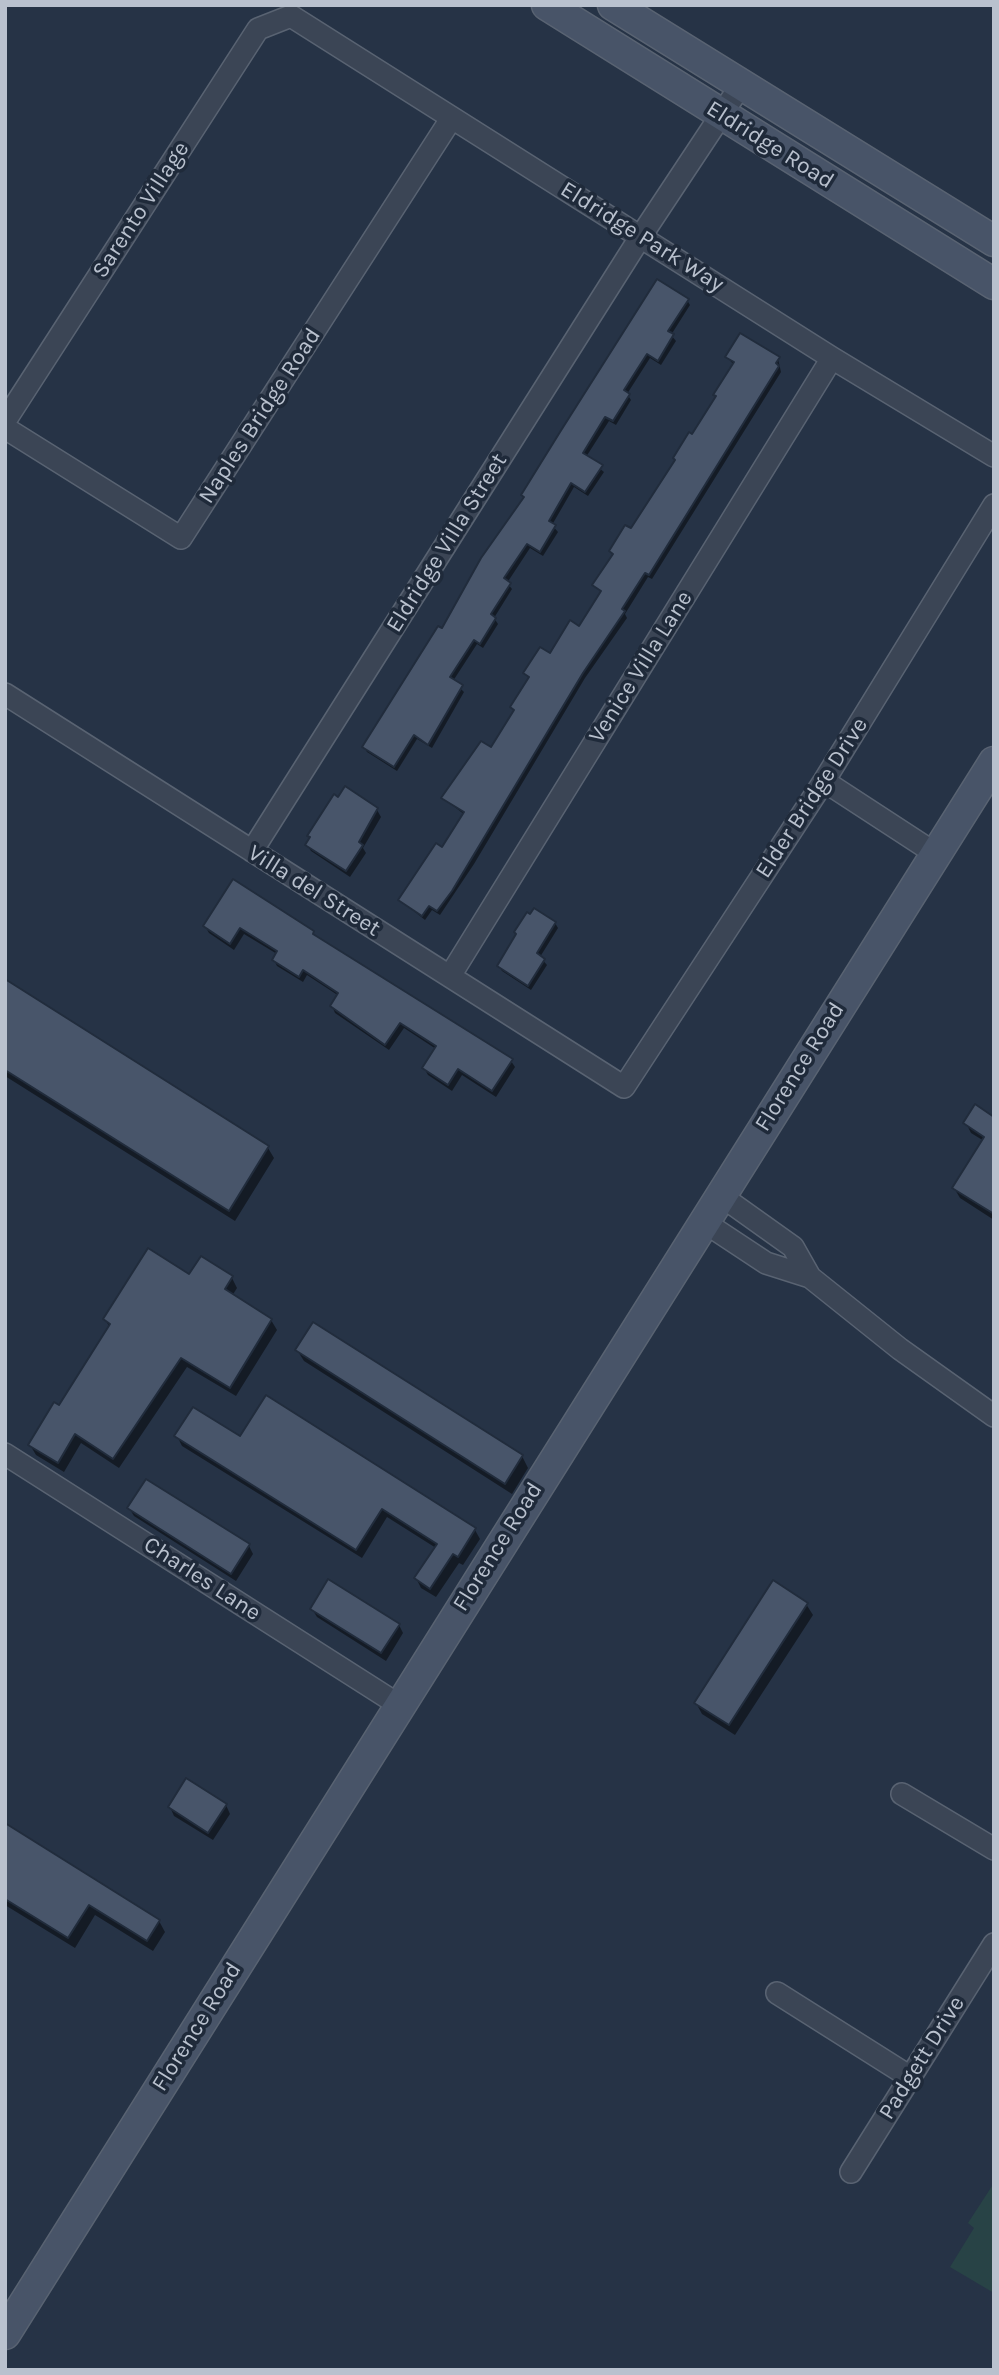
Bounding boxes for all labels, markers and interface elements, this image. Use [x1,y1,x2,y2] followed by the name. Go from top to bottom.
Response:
[701,95,839,195] street label: Eldridge Road
[87,136,195,284] street label: Sarento Village
[555,176,729,298] street label: Eldridge Park Way
[193,323,327,509] street label: Naples Bridge Road
[381,448,513,638] street label: Eldridge Villa Street
[583,586,699,748] street label: Venice Villa Lane
[750,713,874,883] street label: Elder Bridge Drive
[243,839,385,943] street label: Villa del Street
[749,997,851,1137] street label: Florence Road
[447,1477,549,1617] street label: Florence Road
[138,1531,266,1627] street label: Charles Lane
[146,1957,248,2097] street label: Florence Road
[873,1991,971,2125] street label: Padgett Drive

